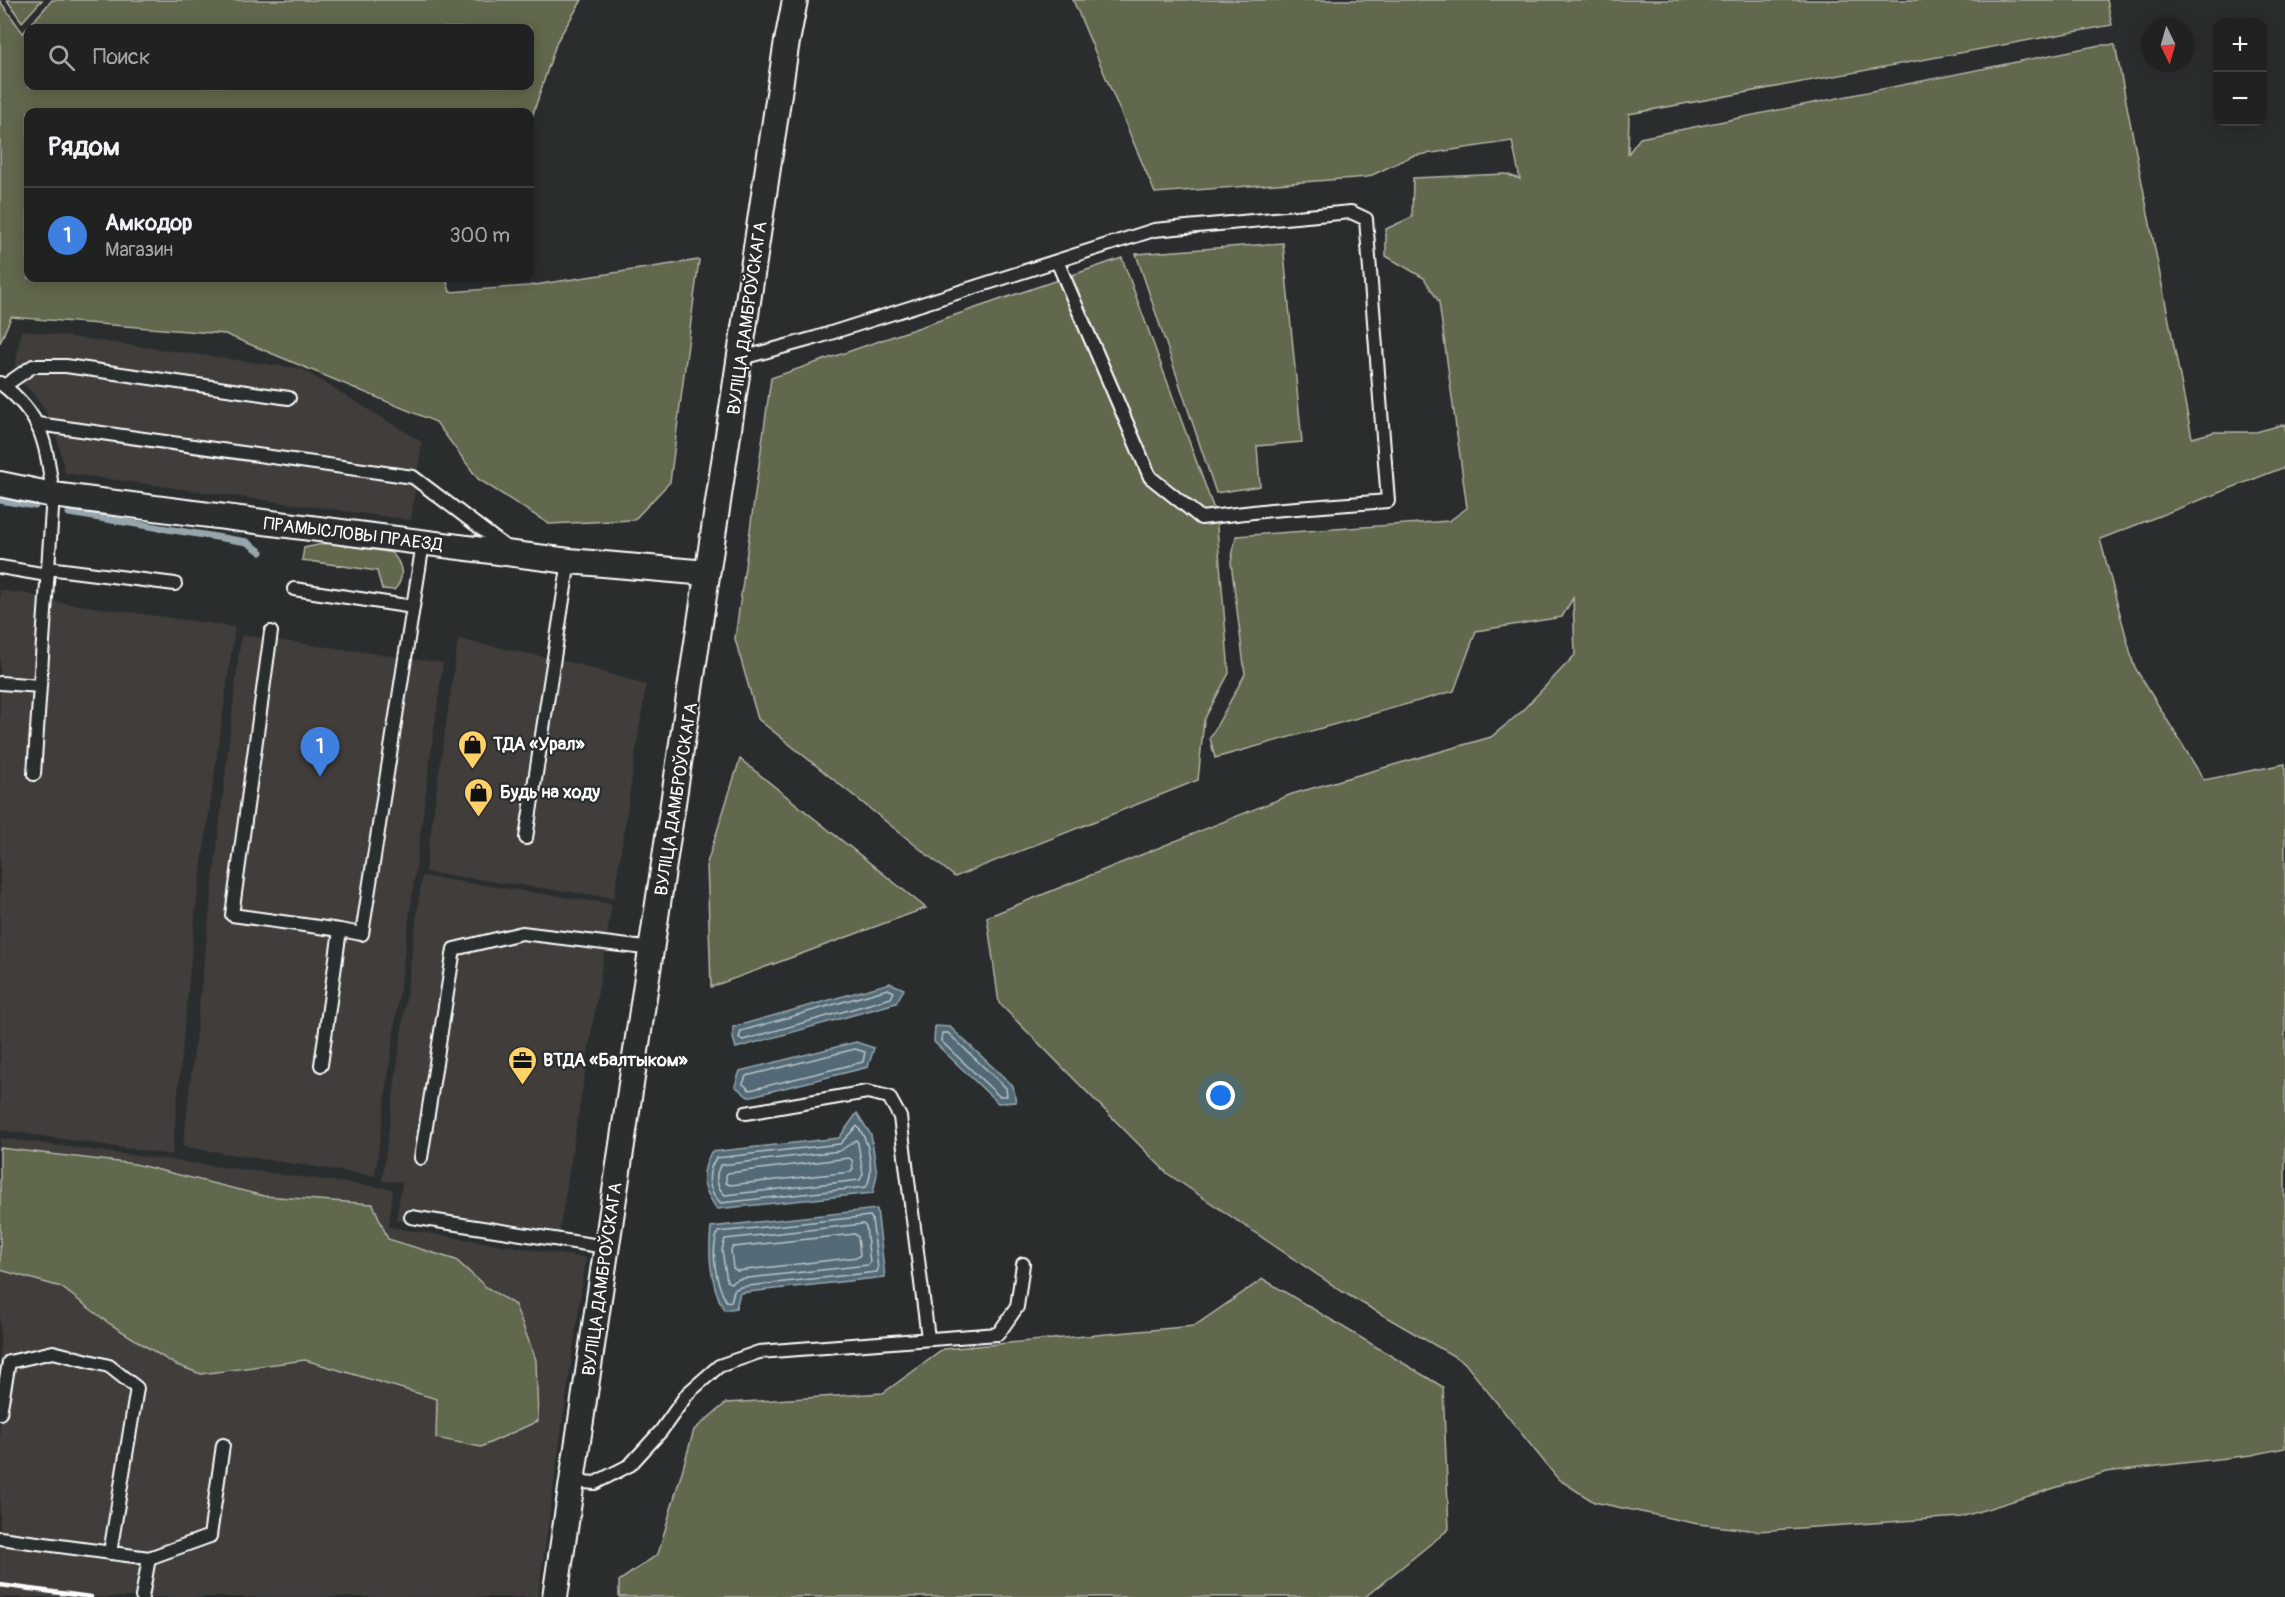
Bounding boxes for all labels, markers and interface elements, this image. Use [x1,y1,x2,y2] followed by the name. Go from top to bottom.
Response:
[2141,18,2195,72] north arrow
[2213,18,2267,126] map controls
[2213,18,2267,72] button: +
[24,24,534,90] search box
[45,41,78,74] icon: search
[93,43,150,71] text: Поиск
[2213,72,2267,126] button: −
[48,131,120,163] text: Рядом
[105,209,192,237] text: Амкодор
[723,219,773,416] street label: ВУЛІЦА ДАМБРОЎСКАГА
[64,223,71,248] text: 1
[449,223,510,248] text: 300 m
[105,237,173,262] text: Магазин
[262,512,444,557] street label: ПРАМЫСЛОВЫ ПРАЕЗД
[650,701,703,897] street label: ВУЛІЦА ДАМБРОЎСКАГА
[300,728,340,777] pin: 1
[456,728,488,770] shop icon: ТДА «Урал»
[492,733,585,756] place label: ТДА «Урал»
[463,776,495,818] shop icon: Будь на ходу
[500,781,600,804] place label: Будь на ходу
[506,1044,538,1086] office icon: ВТДА «Балтыком»
[543,1049,689,1072] place label: ВТДА «Балтыком»
[1206,1081,1235,1110] your location
[578,1180,628,1377] street label: ВУЛІЦА ДАМБРОЎСКАГА

